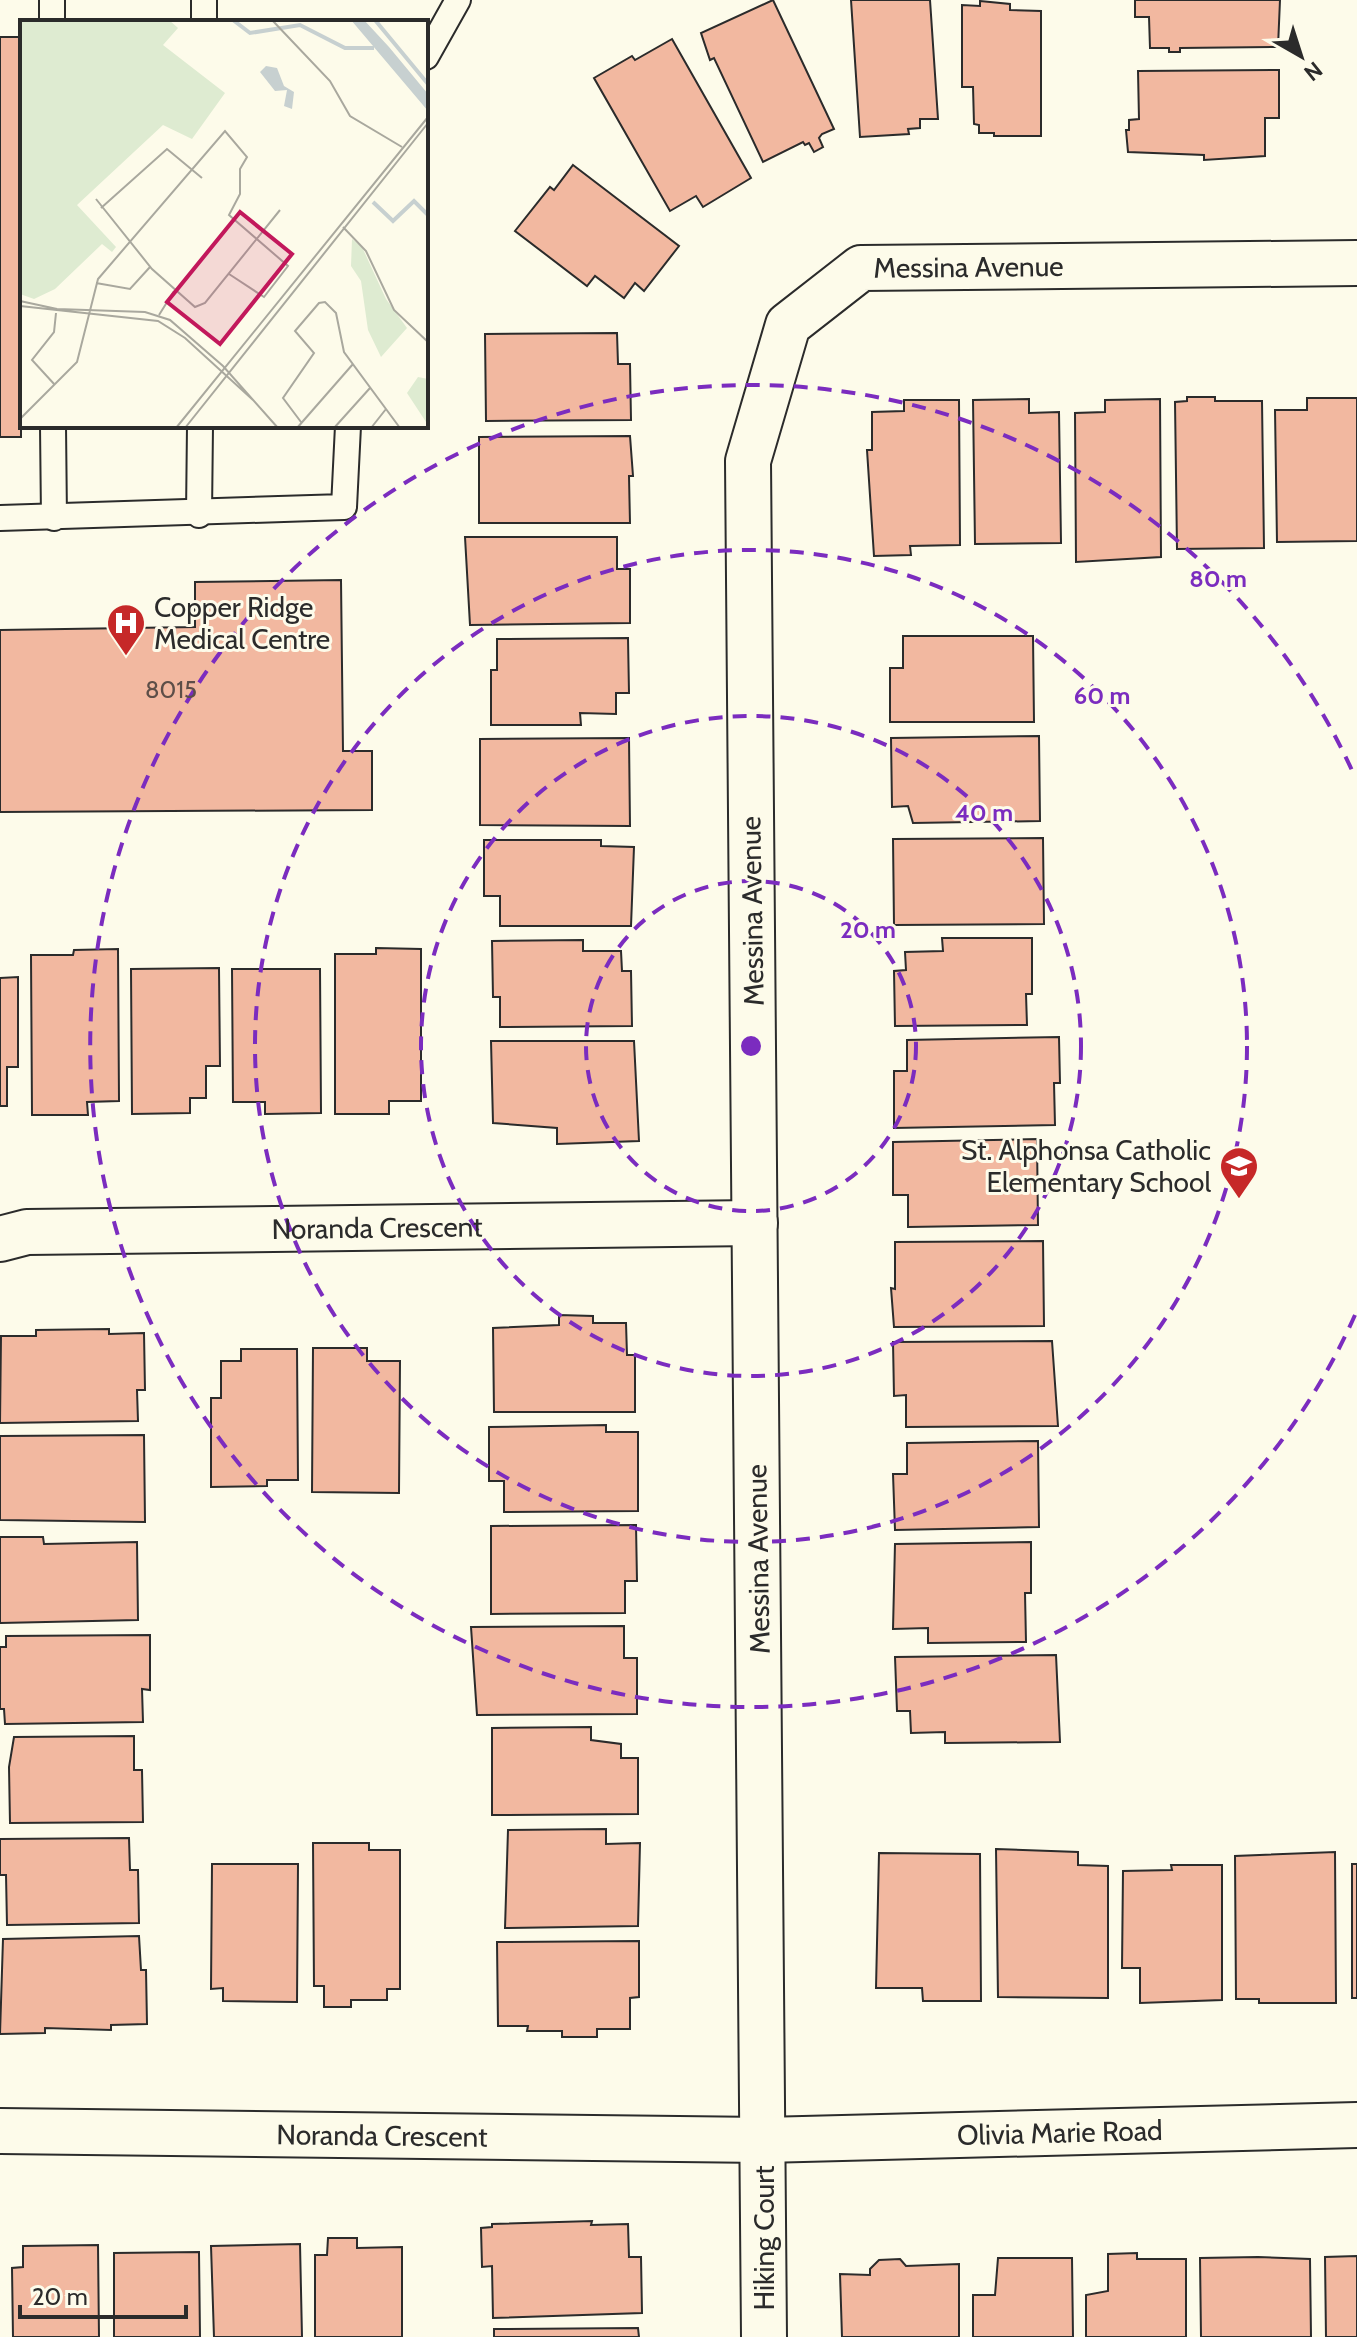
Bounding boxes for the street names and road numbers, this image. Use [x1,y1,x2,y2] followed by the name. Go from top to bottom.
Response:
[873,249,1064,285] street label: Messina Avenue
[733,816,771,1006] street label: Messina Avenue
[271,1209,483,1246] street label: Noranda Crescent
[739,1464,777,1654] street label: Messina Avenue
[957,2113,1163,2152] street label: Olivia Marie Road
[276,2117,488,2154] street label: Noranda Crescent
[747,2165,781,2311] street label: Hiking Court

